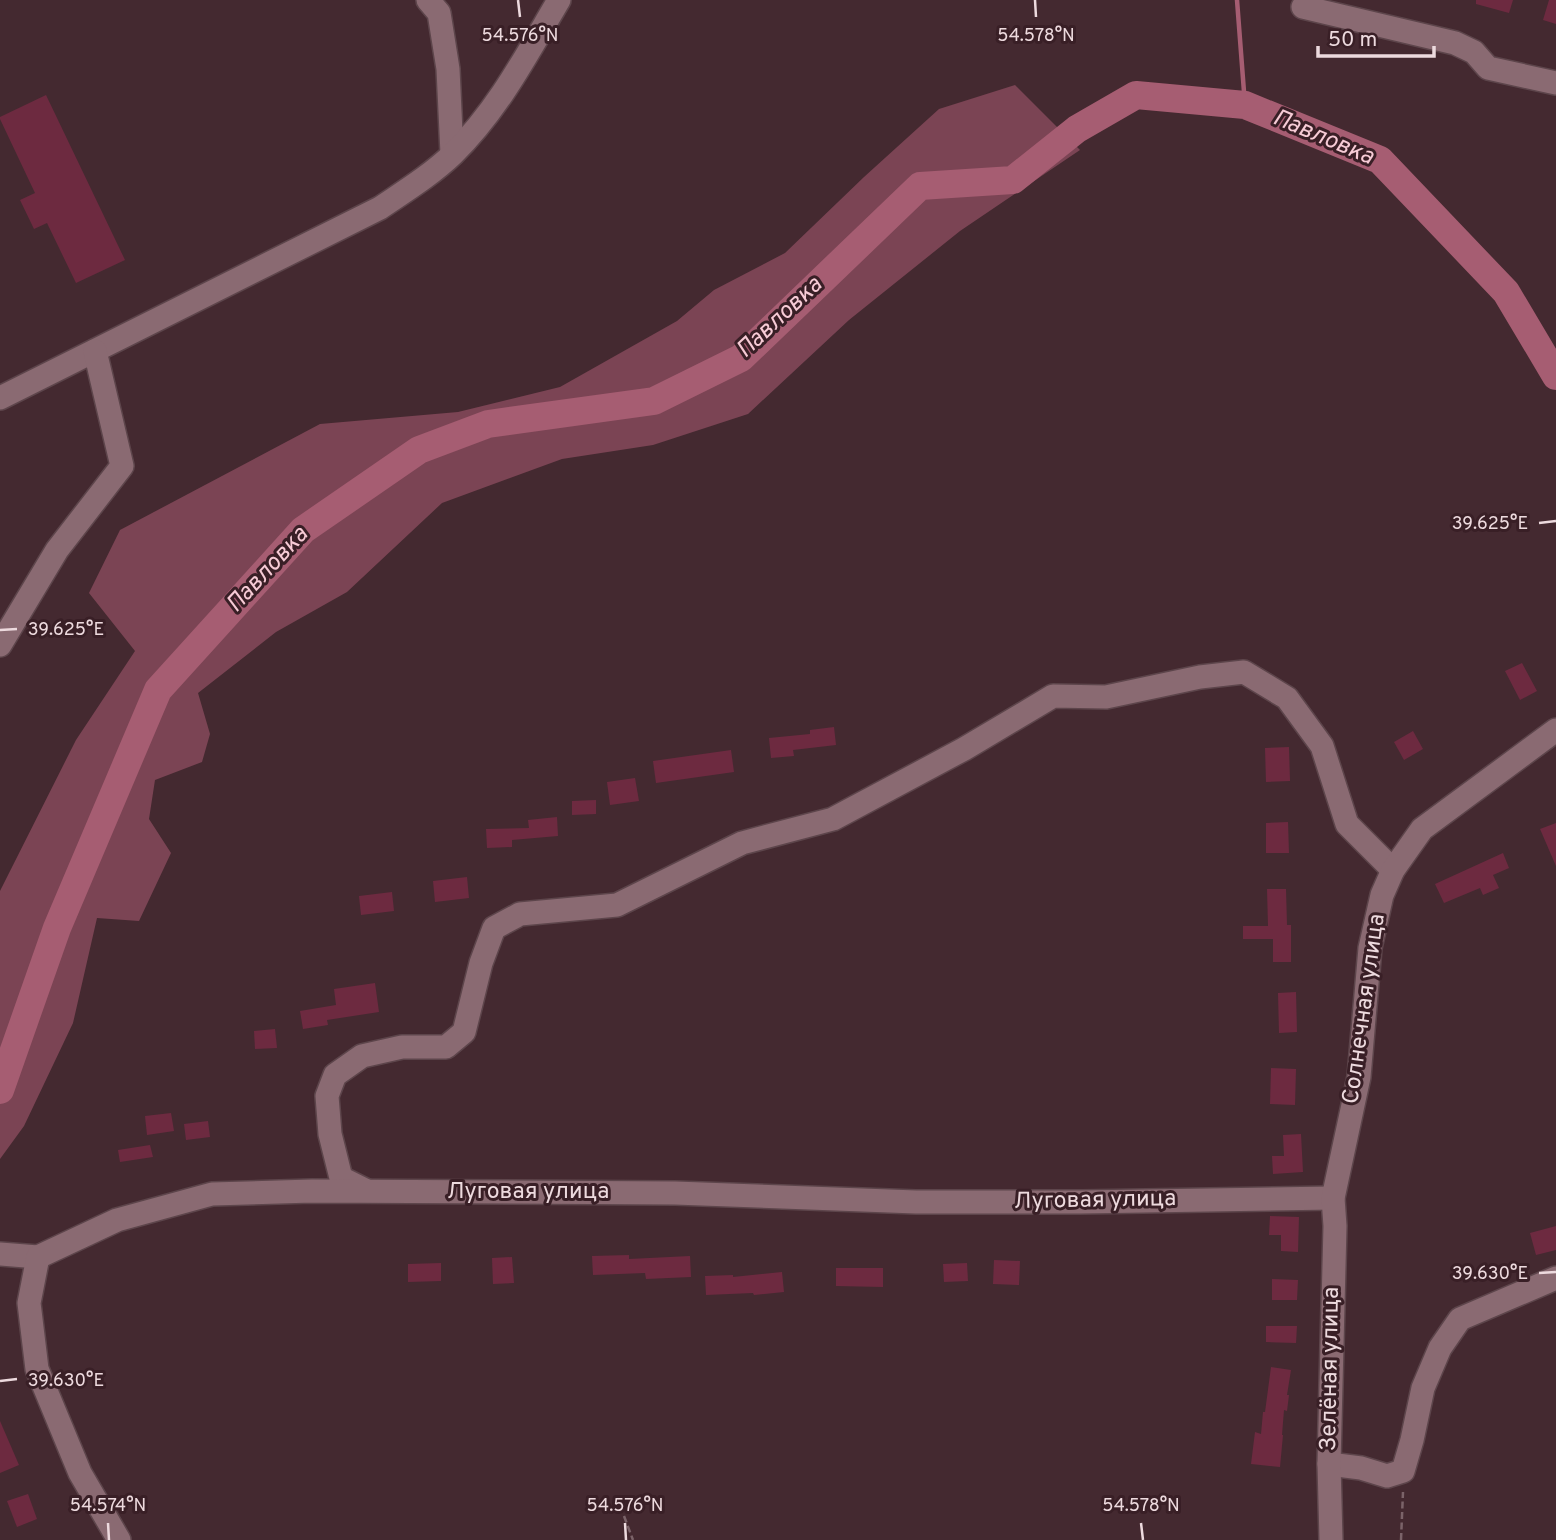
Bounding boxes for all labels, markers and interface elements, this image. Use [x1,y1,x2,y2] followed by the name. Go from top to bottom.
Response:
[1318,14,1434,58] scale bar
[481,25,559,48] text: 54.576°N
[997,25,1075,48] text: 54.578°N
[1328,27,1377,54] text: 50 m
[1268,103,1379,173] water label: Павловка
[731,270,830,365] water label: Павловка
[1452,513,1528,536] text: 39.625°E
[221,520,316,619] water label: Павловка
[28,619,104,642] text: 39.625°E
[1337,912,1393,1106] street label: Солнечная улица
[447,1178,609,1207] street label: Луговая улица
[1013,1185,1177,1217] street label: Луговая улица
[1452,1263,1528,1286] text: 39.630°E
[1315,1287,1347,1451] street label: Зелёная улица
[28,1370,104,1393] text: 39.630°E
[70,1495,146,1518] text: 54.574°N
[586,1495,664,1518] text: 54.576°N
[1102,1495,1180,1518] text: 54.578°N

